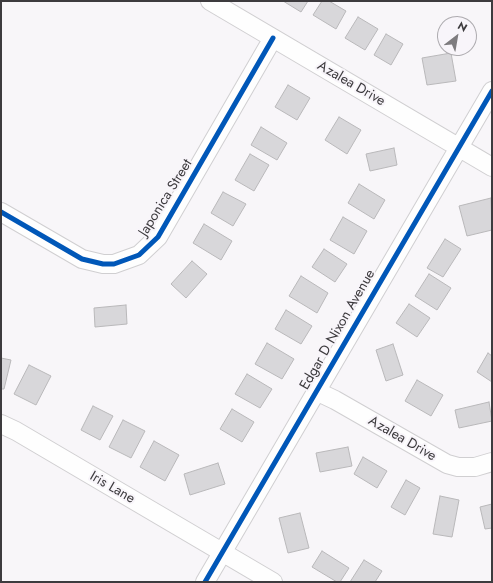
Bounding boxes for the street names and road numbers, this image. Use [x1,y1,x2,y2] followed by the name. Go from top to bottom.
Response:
[314,58,388,110] street label: Azalea Drive
[136,156,196,240] street label: Japonica Street
[297,267,379,393] street label: Edgar D Nixon Avenue
[365,413,439,465] street label: Azalea Drive
[86,468,138,508] street label: Iris Lane

